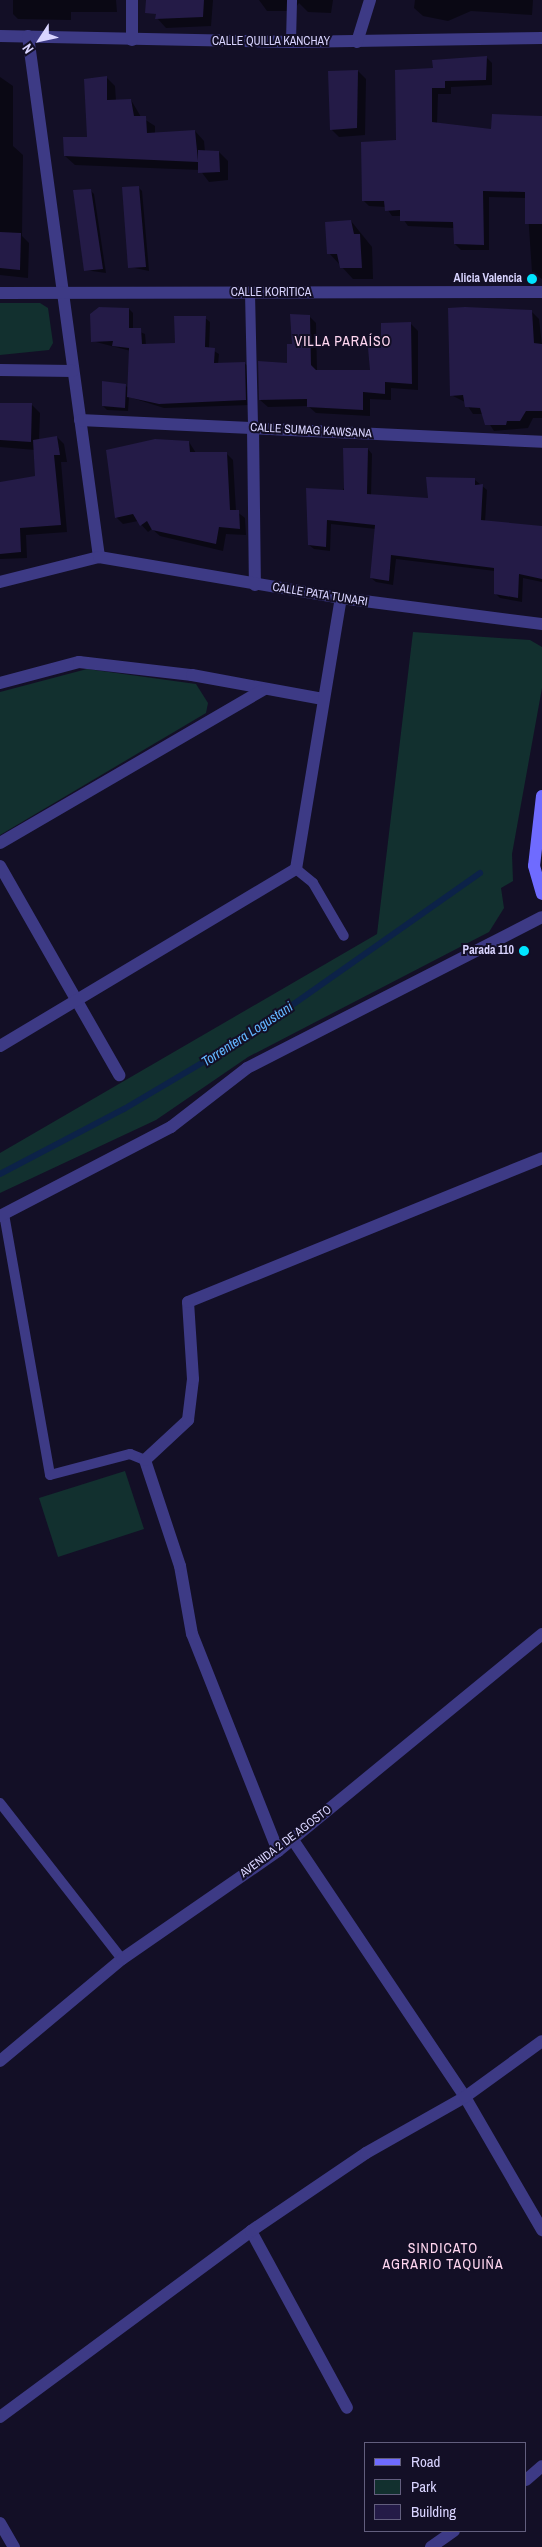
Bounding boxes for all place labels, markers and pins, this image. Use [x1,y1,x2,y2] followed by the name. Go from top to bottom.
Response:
[454,272,522,286] place label: Alicia Valencia
[526,273,538,285] marker: Alicia Valencia
[463,944,514,958] place label: Parada 110
[518,945,530,957] marker: Parada 110

